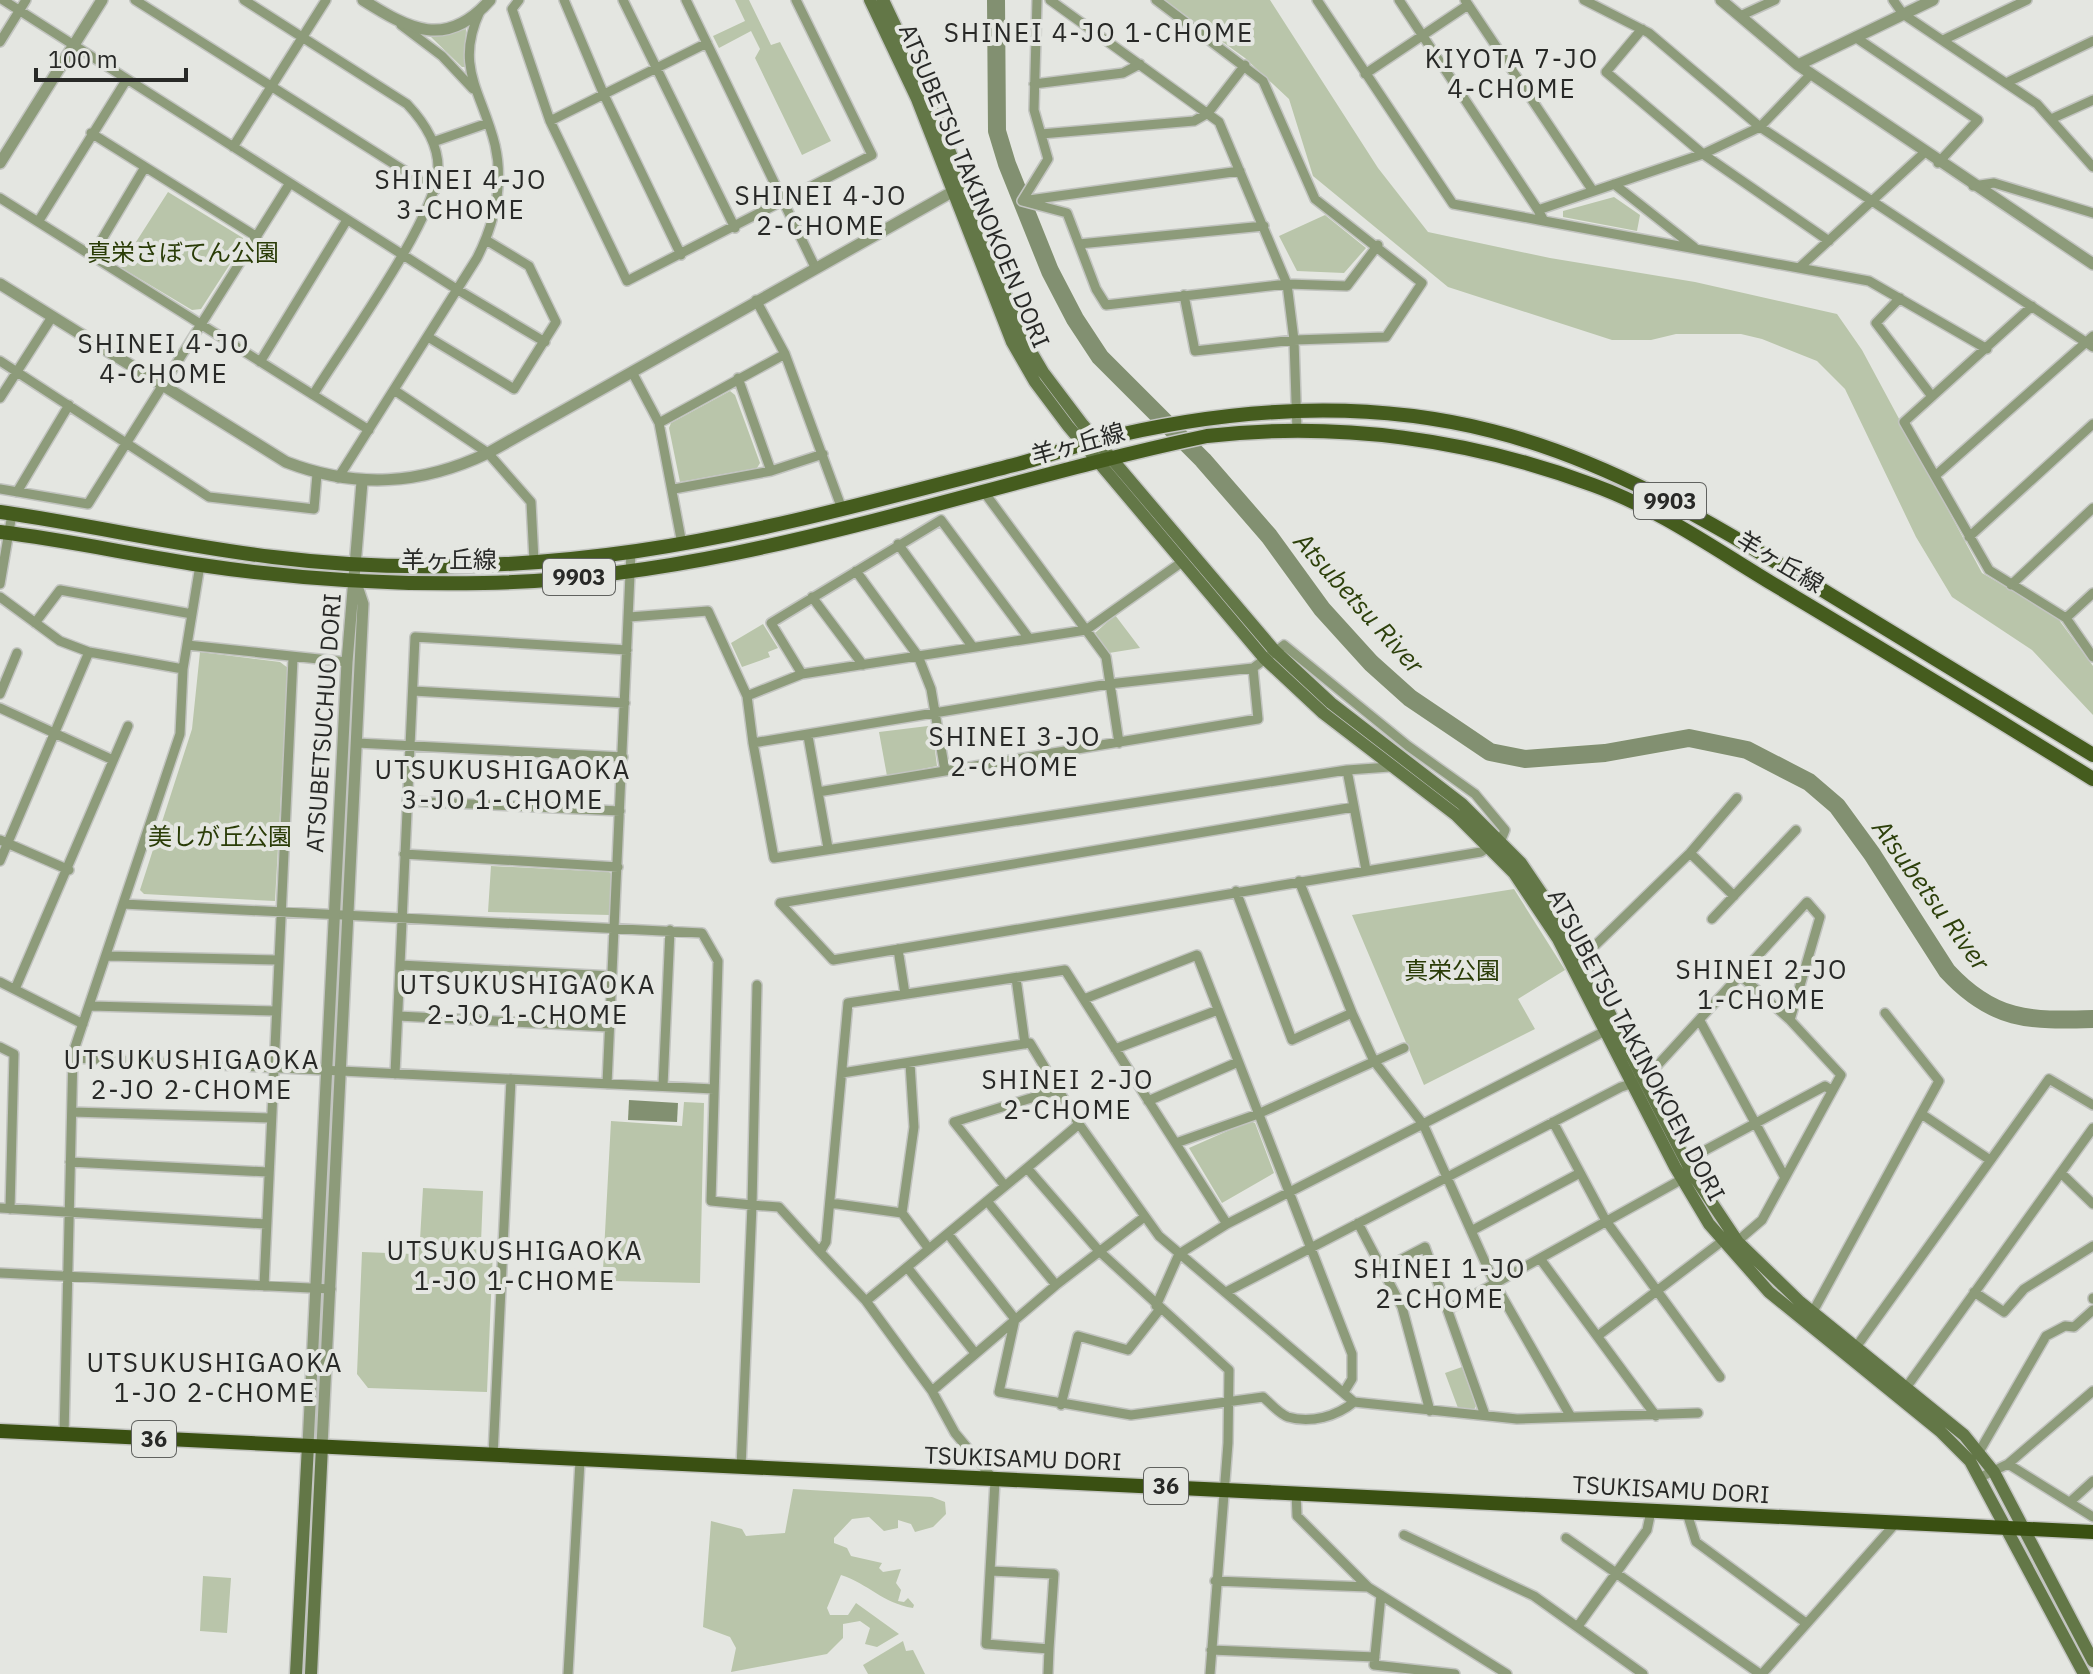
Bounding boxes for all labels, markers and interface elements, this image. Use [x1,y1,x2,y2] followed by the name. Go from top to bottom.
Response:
[944,15,1254,49] district label: SHINEI 4-JO 1-CHOME
[892,19,1058,353] street label: ATSUBETSU TAKINOKOEN DORI
[36,32,186,82] scale bar
[1425,41,1599,105] district label: KIYOTA 7-JO 4-CHOME
[48,43,118,75] text: 100 m
[375,162,547,226] district label: SHINEI 4-JO 3-CHOME
[735,178,907,242] district label: SHINEI 4-JO 2-CHOME
[87,236,279,268] park label: 真栄さぼてん公園
[78,326,250,390] district label: SHINEI 4-JO 4-CHOME
[1027,415,1128,471] street label: 羊ヶ丘線
[1634,483,1706,519] road number: 9903
[1731,523,1830,600] street label: 羊ヶ丘線
[1287,524,1433,681] water label: Atsubetsu River
[401,543,497,575] street label: 羊ヶ丘線
[543,559,615,595] road number: 9903
[298,592,348,854] street label: ATSUBETSUCHUO DORI
[929,719,1101,783] district label: SHINEI 3-JO 2-CHOME
[375,752,631,816] district label: UTSUKUSHIGAOKA 3-JO 1-CHOME
[1865,811,1999,978] water label: Atsubetsu River
[148,820,292,852] park label: 美しが丘公園
[1541,883,1733,1206] street label: ATSUBETSU TAKINOKOEN DORI
[1676,952,1848,1016] district label: SHINEI 2-JO 1-CHOME
[1404,954,1500,986] park label: 真栄公園
[400,967,656,1031] district label: UTSUKUSHIGAOKA 2-JO 1-CHOME
[64,1042,320,1106] district label: UTSUKUSHIGAOKA 2-JO 2-CHOME
[982,1062,1154,1126] district label: SHINEI 2-JO 2-CHOME
[387,1233,643,1297] district label: UTSUKUSHIGAOKA 1-JO 1-CHOME
[1354,1251,1526,1315] district label: SHINEI 1-JO 2-CHOME
[87,1345,343,1409] district label: UTSUKUSHIGAOKA 1-JO 2-CHOME
[132,1421,176,1457] road number: 36
[924,1439,1122,1477] street label: TSUKISAMU DORI
[1144,1468,1188,1504] road number: 36
[1572,1468,1770,1510] street label: TSUKISAMU DORI

